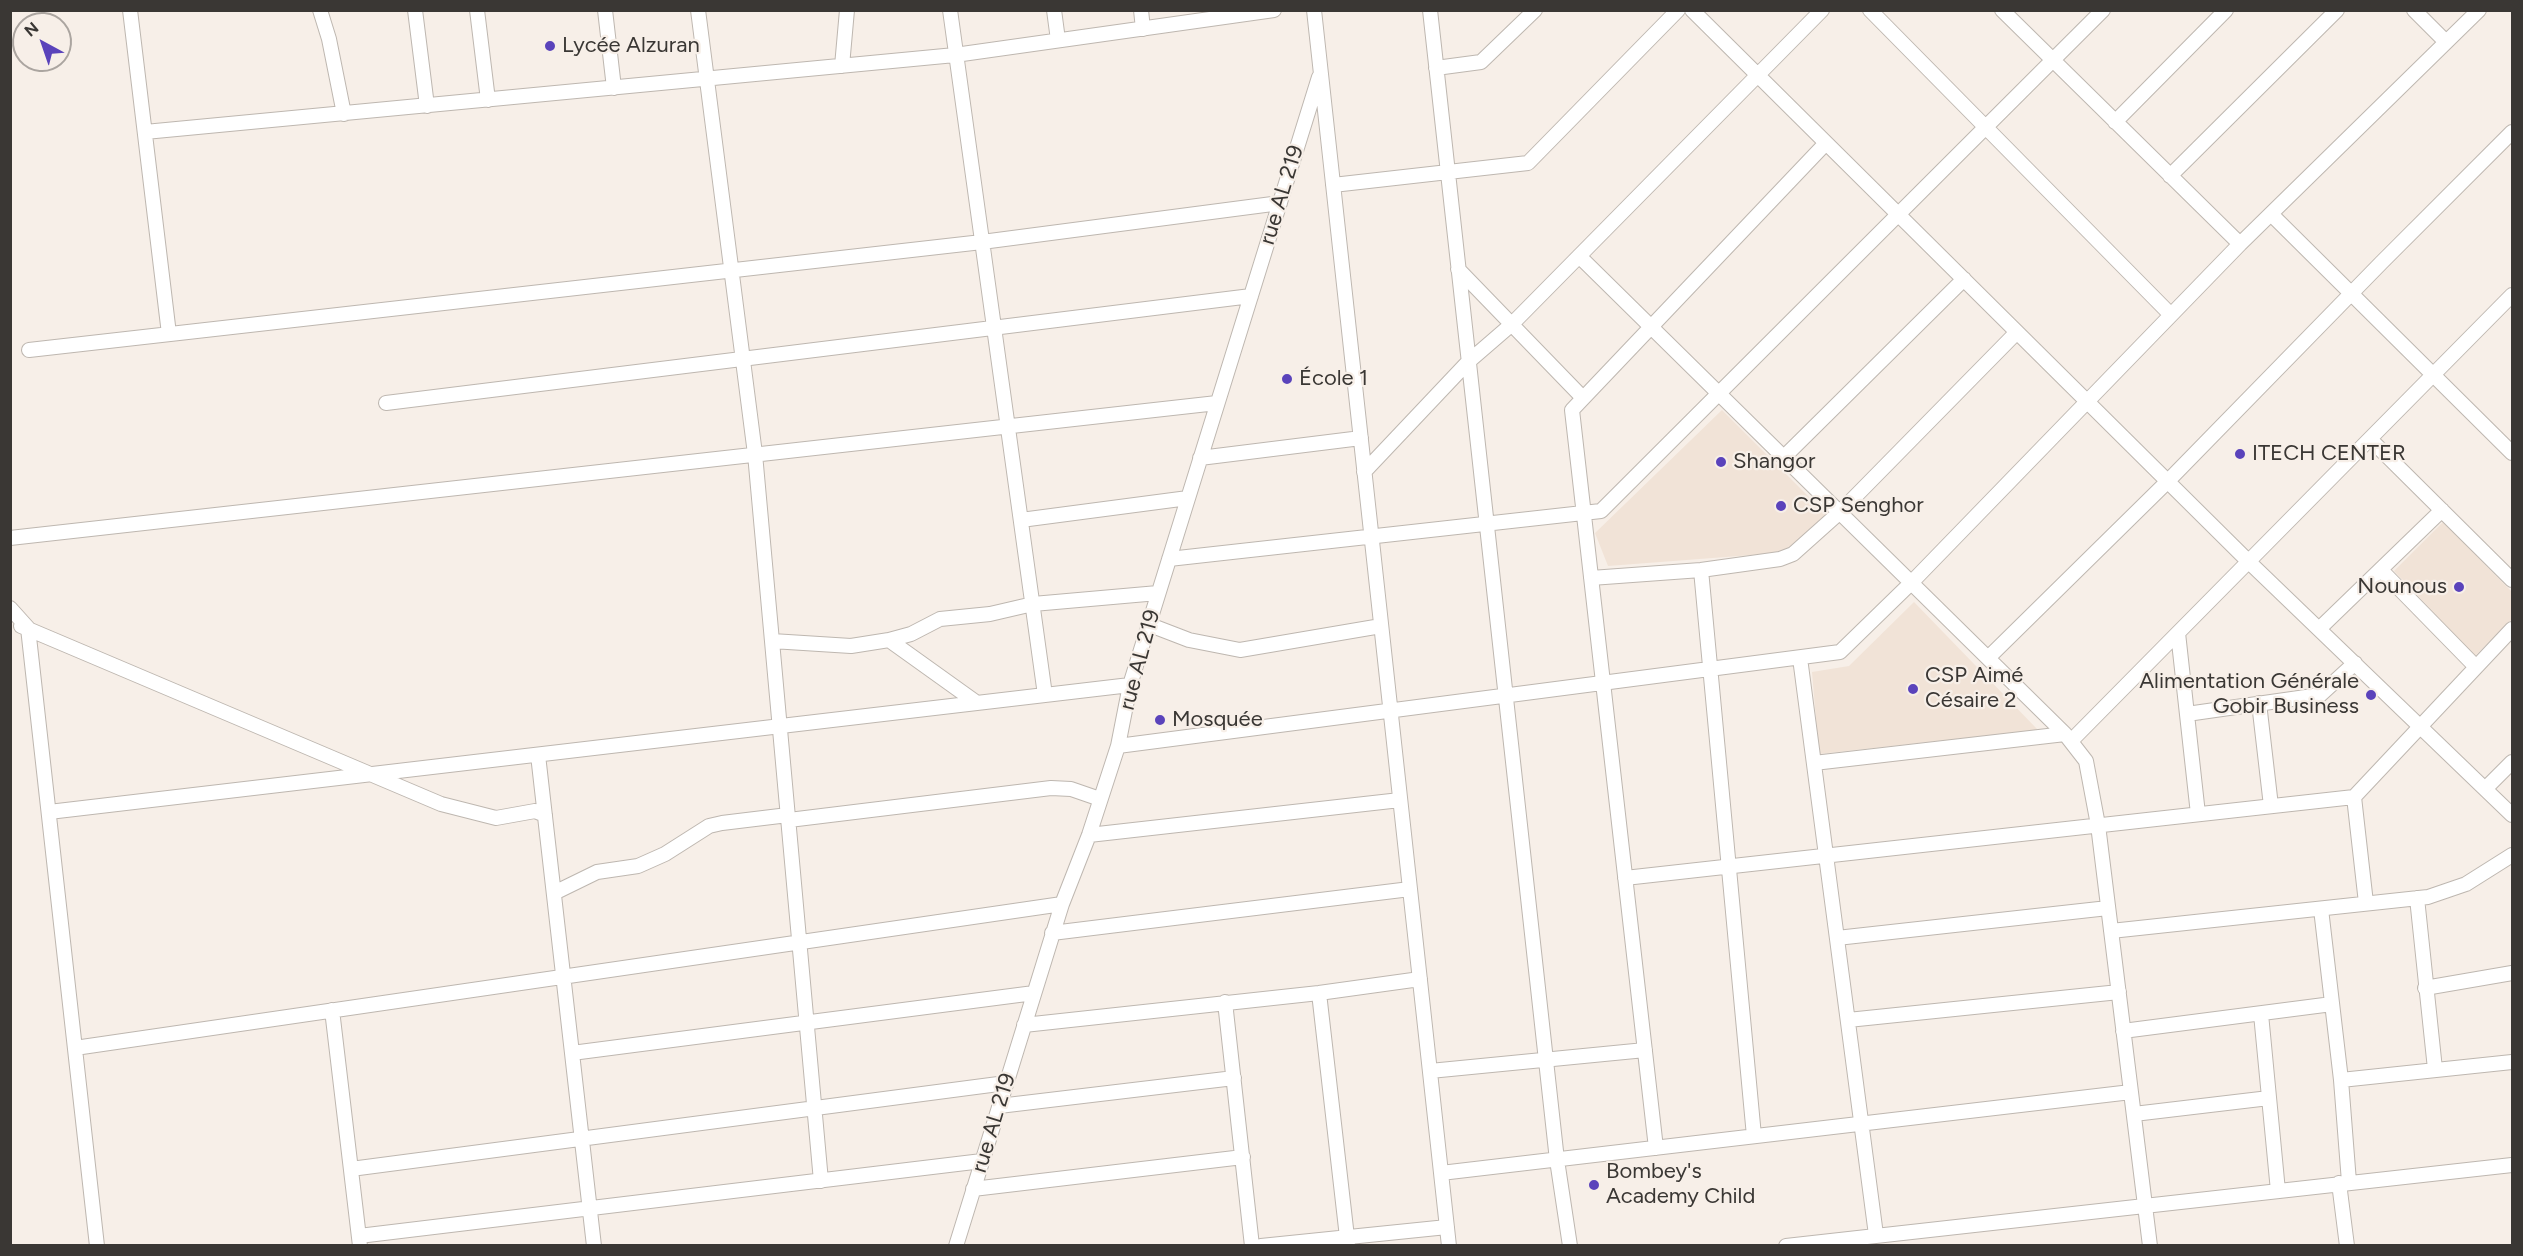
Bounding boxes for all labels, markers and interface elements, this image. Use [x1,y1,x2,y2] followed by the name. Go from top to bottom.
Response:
[12,12,72,72] north arrow
[21,18,42,41] text: N
[562,33,700,59] place label: Lycée Alzuran
[543,39,557,53] marker: Lycée Alzuran
[1254,142,1310,248] street label: rue AL 219
[1299,366,1368,392] place label: École 1
[1280,372,1294,386] marker: École 1
[2252,441,2406,467] place label: ITECH CENTER
[2233,447,2247,461] marker: ITECH CENTER
[1733,449,1815,475] place label: Shangor
[1714,455,1728,469] marker: Shangor
[1793,493,1924,519] place label: CSP Senghor
[1774,499,1788,513] marker: CSP Senghor
[2357,574,2447,600] place label: Nounous
[2452,580,2466,594] marker: Nounous
[1114,607,1166,713] street label: rue AL 219
[1925,663,2023,714] place label: CSP Aimé Césaire 2
[2139,669,2359,720] place label: Alimentation Générale Gobir Business
[1906,682,1920,696] marker: CSP Aimé Césaire 2
[2364,688,2378,702] marker: Alimentation Générale Gobir Business
[1172,707,1263,733] place label: Mosquée
[1153,713,1167,727] marker: Mosquée
[966,1070,1022,1176] street label: rue AL 219
[1606,1159,1755,1210] place label: Bombey's Academy Child
[1587,1178,1601,1192] marker: Bombey's Academy Child

